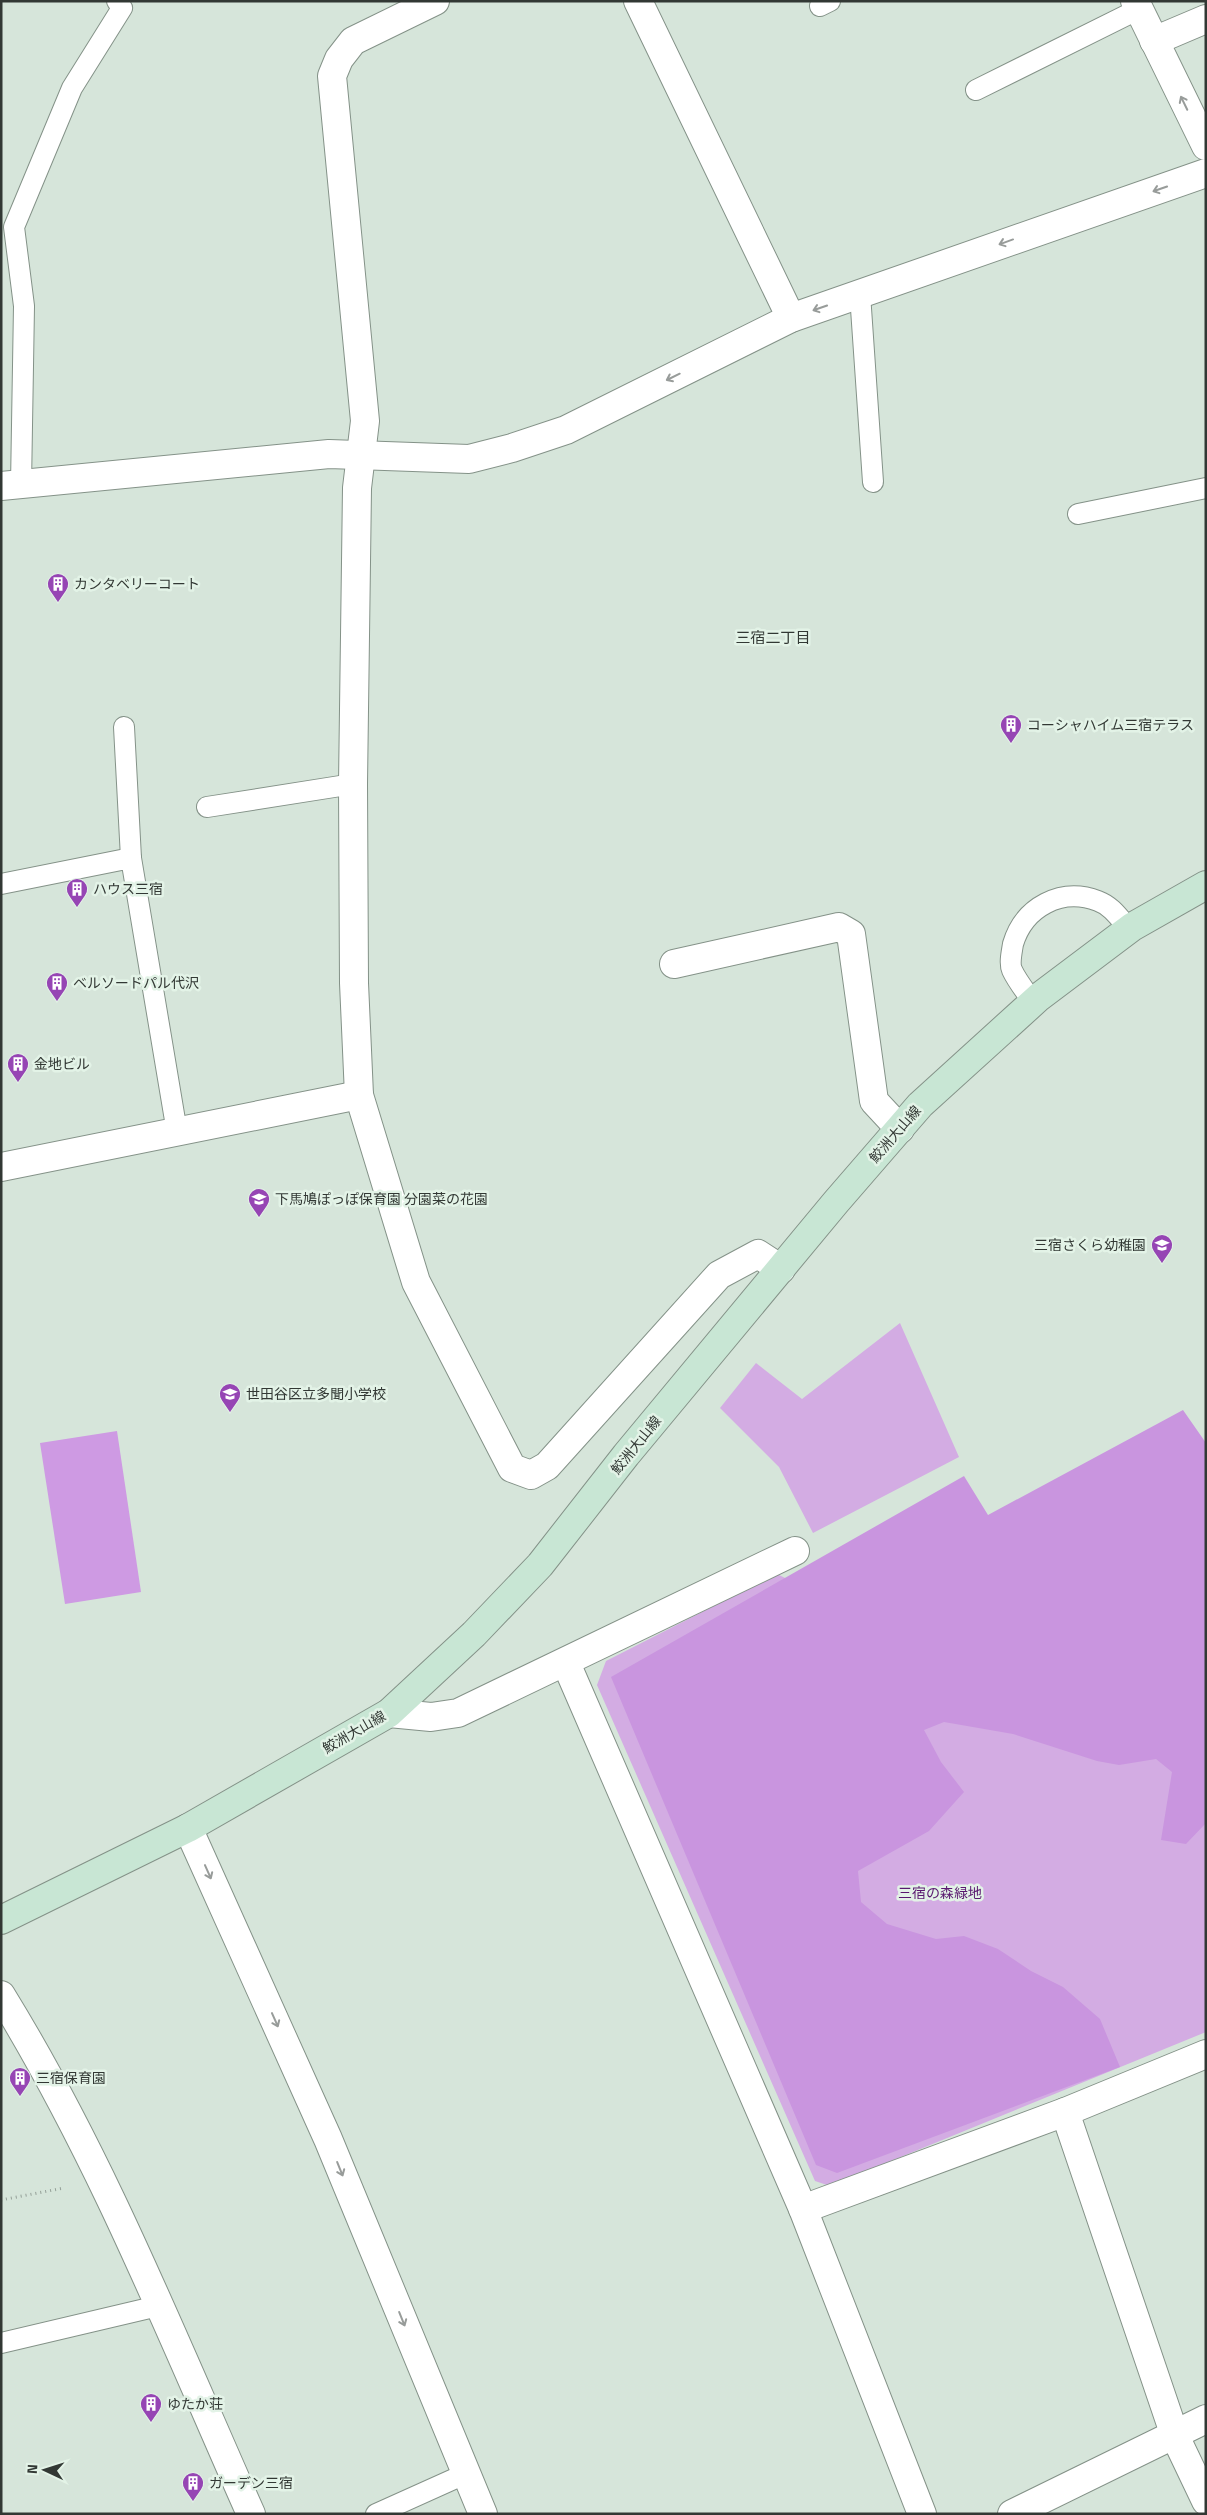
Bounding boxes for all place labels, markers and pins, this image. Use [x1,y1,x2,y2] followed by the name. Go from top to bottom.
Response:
[46,572,70,603] building icon: カンタベリーコート
[74,573,200,594] place label: カンタベリーコート
[999,713,1023,744] building icon: コーシャハイム三宿テラス
[1027,714,1194,735] place label: コーシャハイム三宿テラス
[65,877,89,908] building icon: ハウス三宿
[93,878,163,899] place label: ハウス三宿
[45,971,69,1002] building icon: ベルソードパル代沢
[73,972,199,993] place label: ベルソードパル代沢
[6,1052,30,1083] building icon: 金地ビル
[34,1053,90,1074] place label: 金地ビル
[247,1187,271,1218] school or university icon: 下馬鳩ぽっぽ保育園 分園菜の花園
[275,1188,488,1209] place label: 下馬鳩ぽっぽ保育園 分園菜の花園
[1150,1233,1174,1264] school or university icon: 三宿さくら幼稚園
[1034,1234,1146,1255] place label: 三宿さくら幼稚園
[218,1382,242,1413] school or university icon: 世田谷区立多聞小学校
[246,1383,386,1404] place label: 世田谷区立多聞小学校
[8,2066,32,2097] building icon: 三宿保育園
[36,2067,106,2088] place label: 三宿保育園
[139,2392,163,2423] building icon: ゆたか荘
[167,2393,223,2414] place label: ゆたか荘
[181,2471,205,2502] building icon: ガーデン三宿
[209,2472,293,2493] place label: ガーデン三宿

